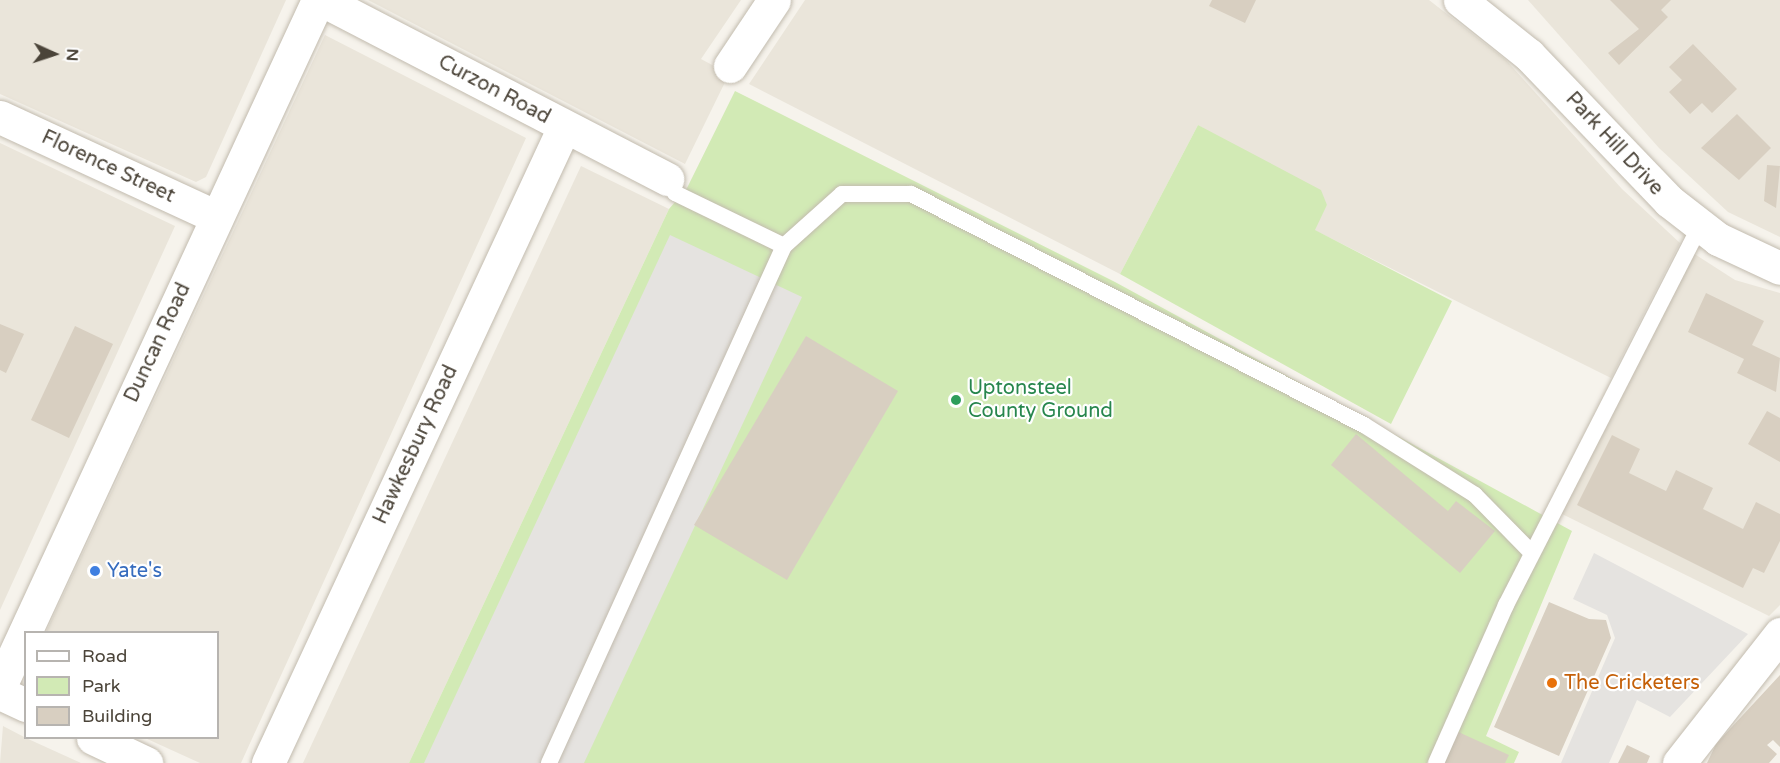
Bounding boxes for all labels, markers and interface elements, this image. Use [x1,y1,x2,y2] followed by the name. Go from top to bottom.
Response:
[24,24,84,84] north arrow
[62,48,82,62] text: N
[434,50,554,130] street label: Curzon Road
[1560,87,1668,201] street label: Park Hill Drive
[38,126,178,208] street label: Florence Street
[120,280,196,406] street label: Duncan Road
[369,362,463,528] street label: Hawkesbury Road
[968,376,1113,423] place label: Uptonsteel County Ground
[949,393,963,407] marker: Uptonsteel County Ground
[107,559,162,583] place label: Yate's
[88,564,102,578] marker: Yate's
[24,631,219,739] legend
[82,645,127,667] text: Road
[1564,671,1700,695] place label: The Cricketers
[82,675,120,697] text: Park
[1545,676,1559,690] marker: The Cricketers
[82,705,152,727] text: Building

